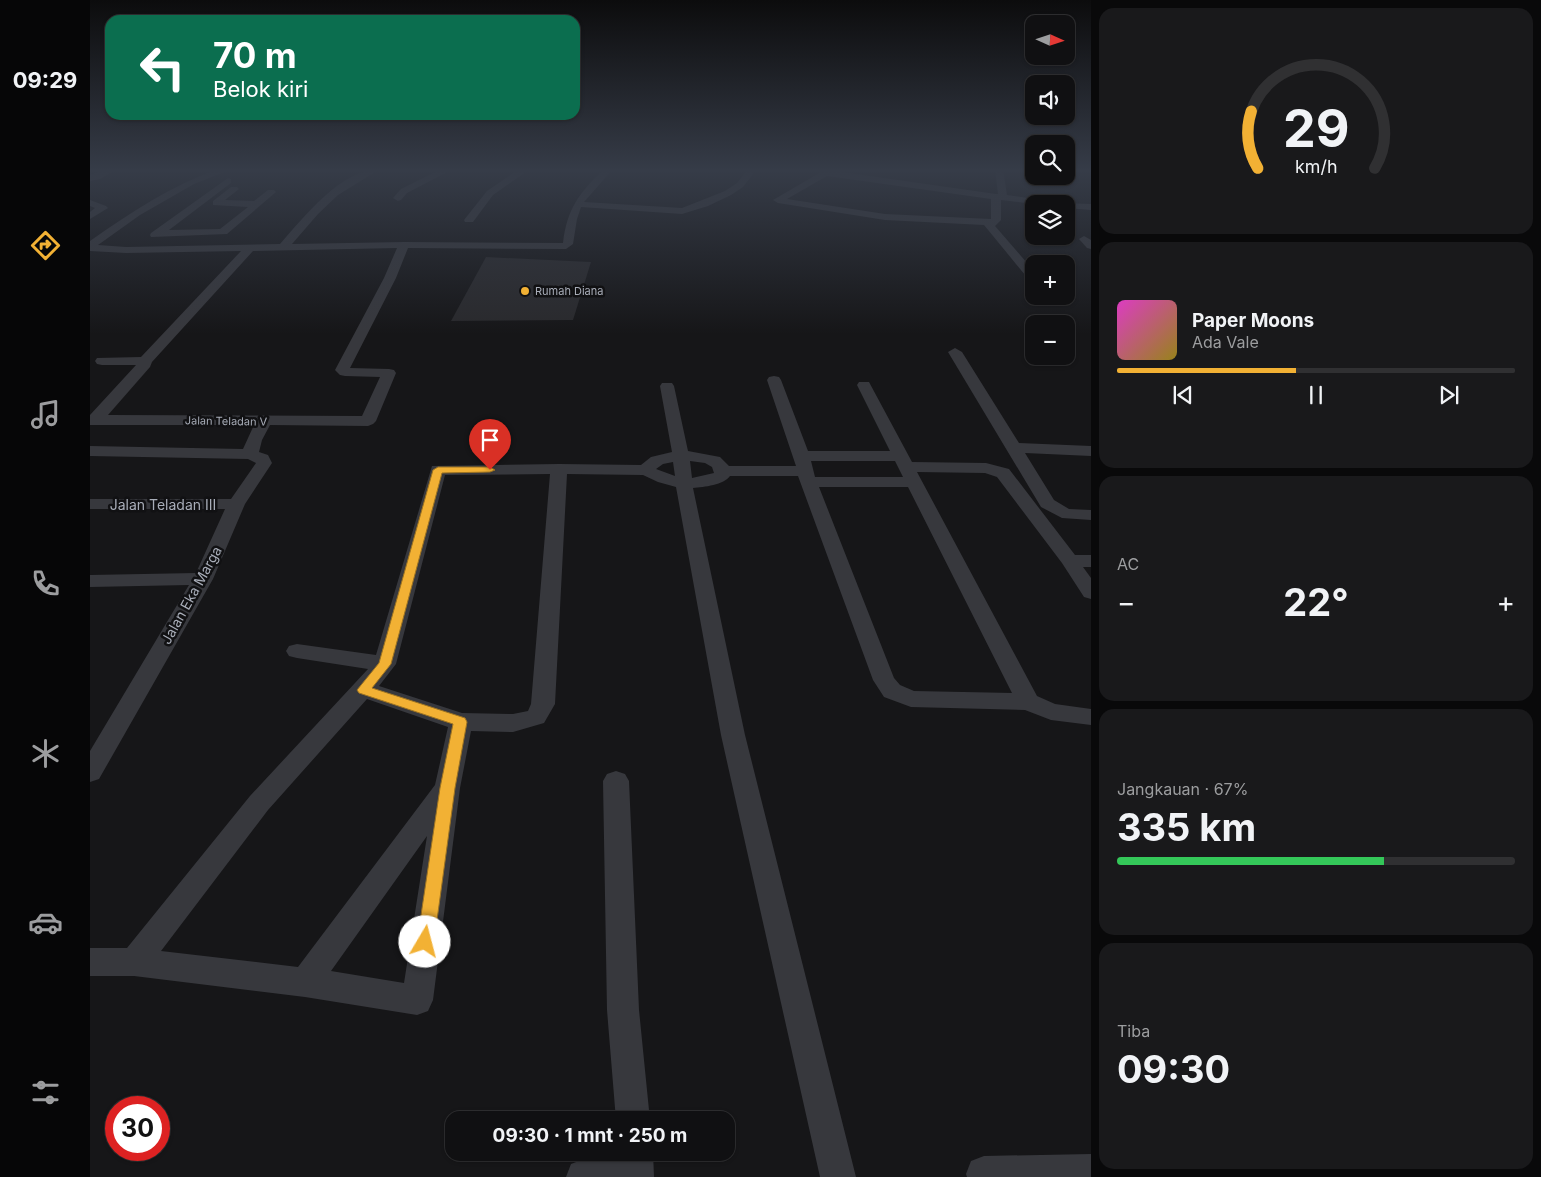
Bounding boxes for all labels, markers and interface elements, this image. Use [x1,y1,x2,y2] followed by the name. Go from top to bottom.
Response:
[1025,15,1075,65] north arrow
[1025,15,1075,365] map controls
[213,34,297,76] text: 70 m
[130,35,195,100] icon: left
[13,67,77,93] text: 09:29
[1025,75,1075,125] button: sound
[213,76,308,102] text: Belok kiri
[1283,97,1349,160] text: 29
[1025,135,1075,185] button: search
[1295,156,1337,177] text: km/h
[1025,195,1075,245] button: layers
[28,228,63,263] icon: directions
[1025,255,1075,305] button: +
[535,284,603,298] place label: Rumah Diana
[519,285,531,297] marker: Rumah Diana
[1192,309,1314,332] text: Paper Moons
[1025,315,1075,365] button: −
[1192,332,1259,352] text: Ada Vale
[1169,381,1197,409] icon: previous
[1302,381,1330,409] icon: pause
[1435,381,1463,409] icon: next
[28,397,63,432] icon: music
[185,413,268,429] street label: Jalan Teladan V
[469,419,511,470] pin
[476,426,504,454] icon: arrive
[110,496,216,513] street label: Jalan Teladan III
[157,543,225,647] street label: Jalan Eka Marga
[1117,554,1139,574] text: AC
[28,566,63,601] icon: phone
[1283,579,1349,625] text: 22°
[1117,585,1136,619] text: −
[1496,585,1515,619] text: +
[28,736,63,771] icon: climate
[1117,779,1248,799] text: Jangkauan · 67%
[1117,804,1256,850] text: 335 km
[28,905,63,940] icon: car
[398,915,450,967] position arrow
[1117,1021,1150,1041] text: Tiba
[1117,1046,1230,1092] text: 09:30
[28,1075,63,1110] icon: filters
[105,1096,170,1161] speed limit sign: 30
[493,1124,687,1147] text: 09:30 · 1 mnt · 250 m

